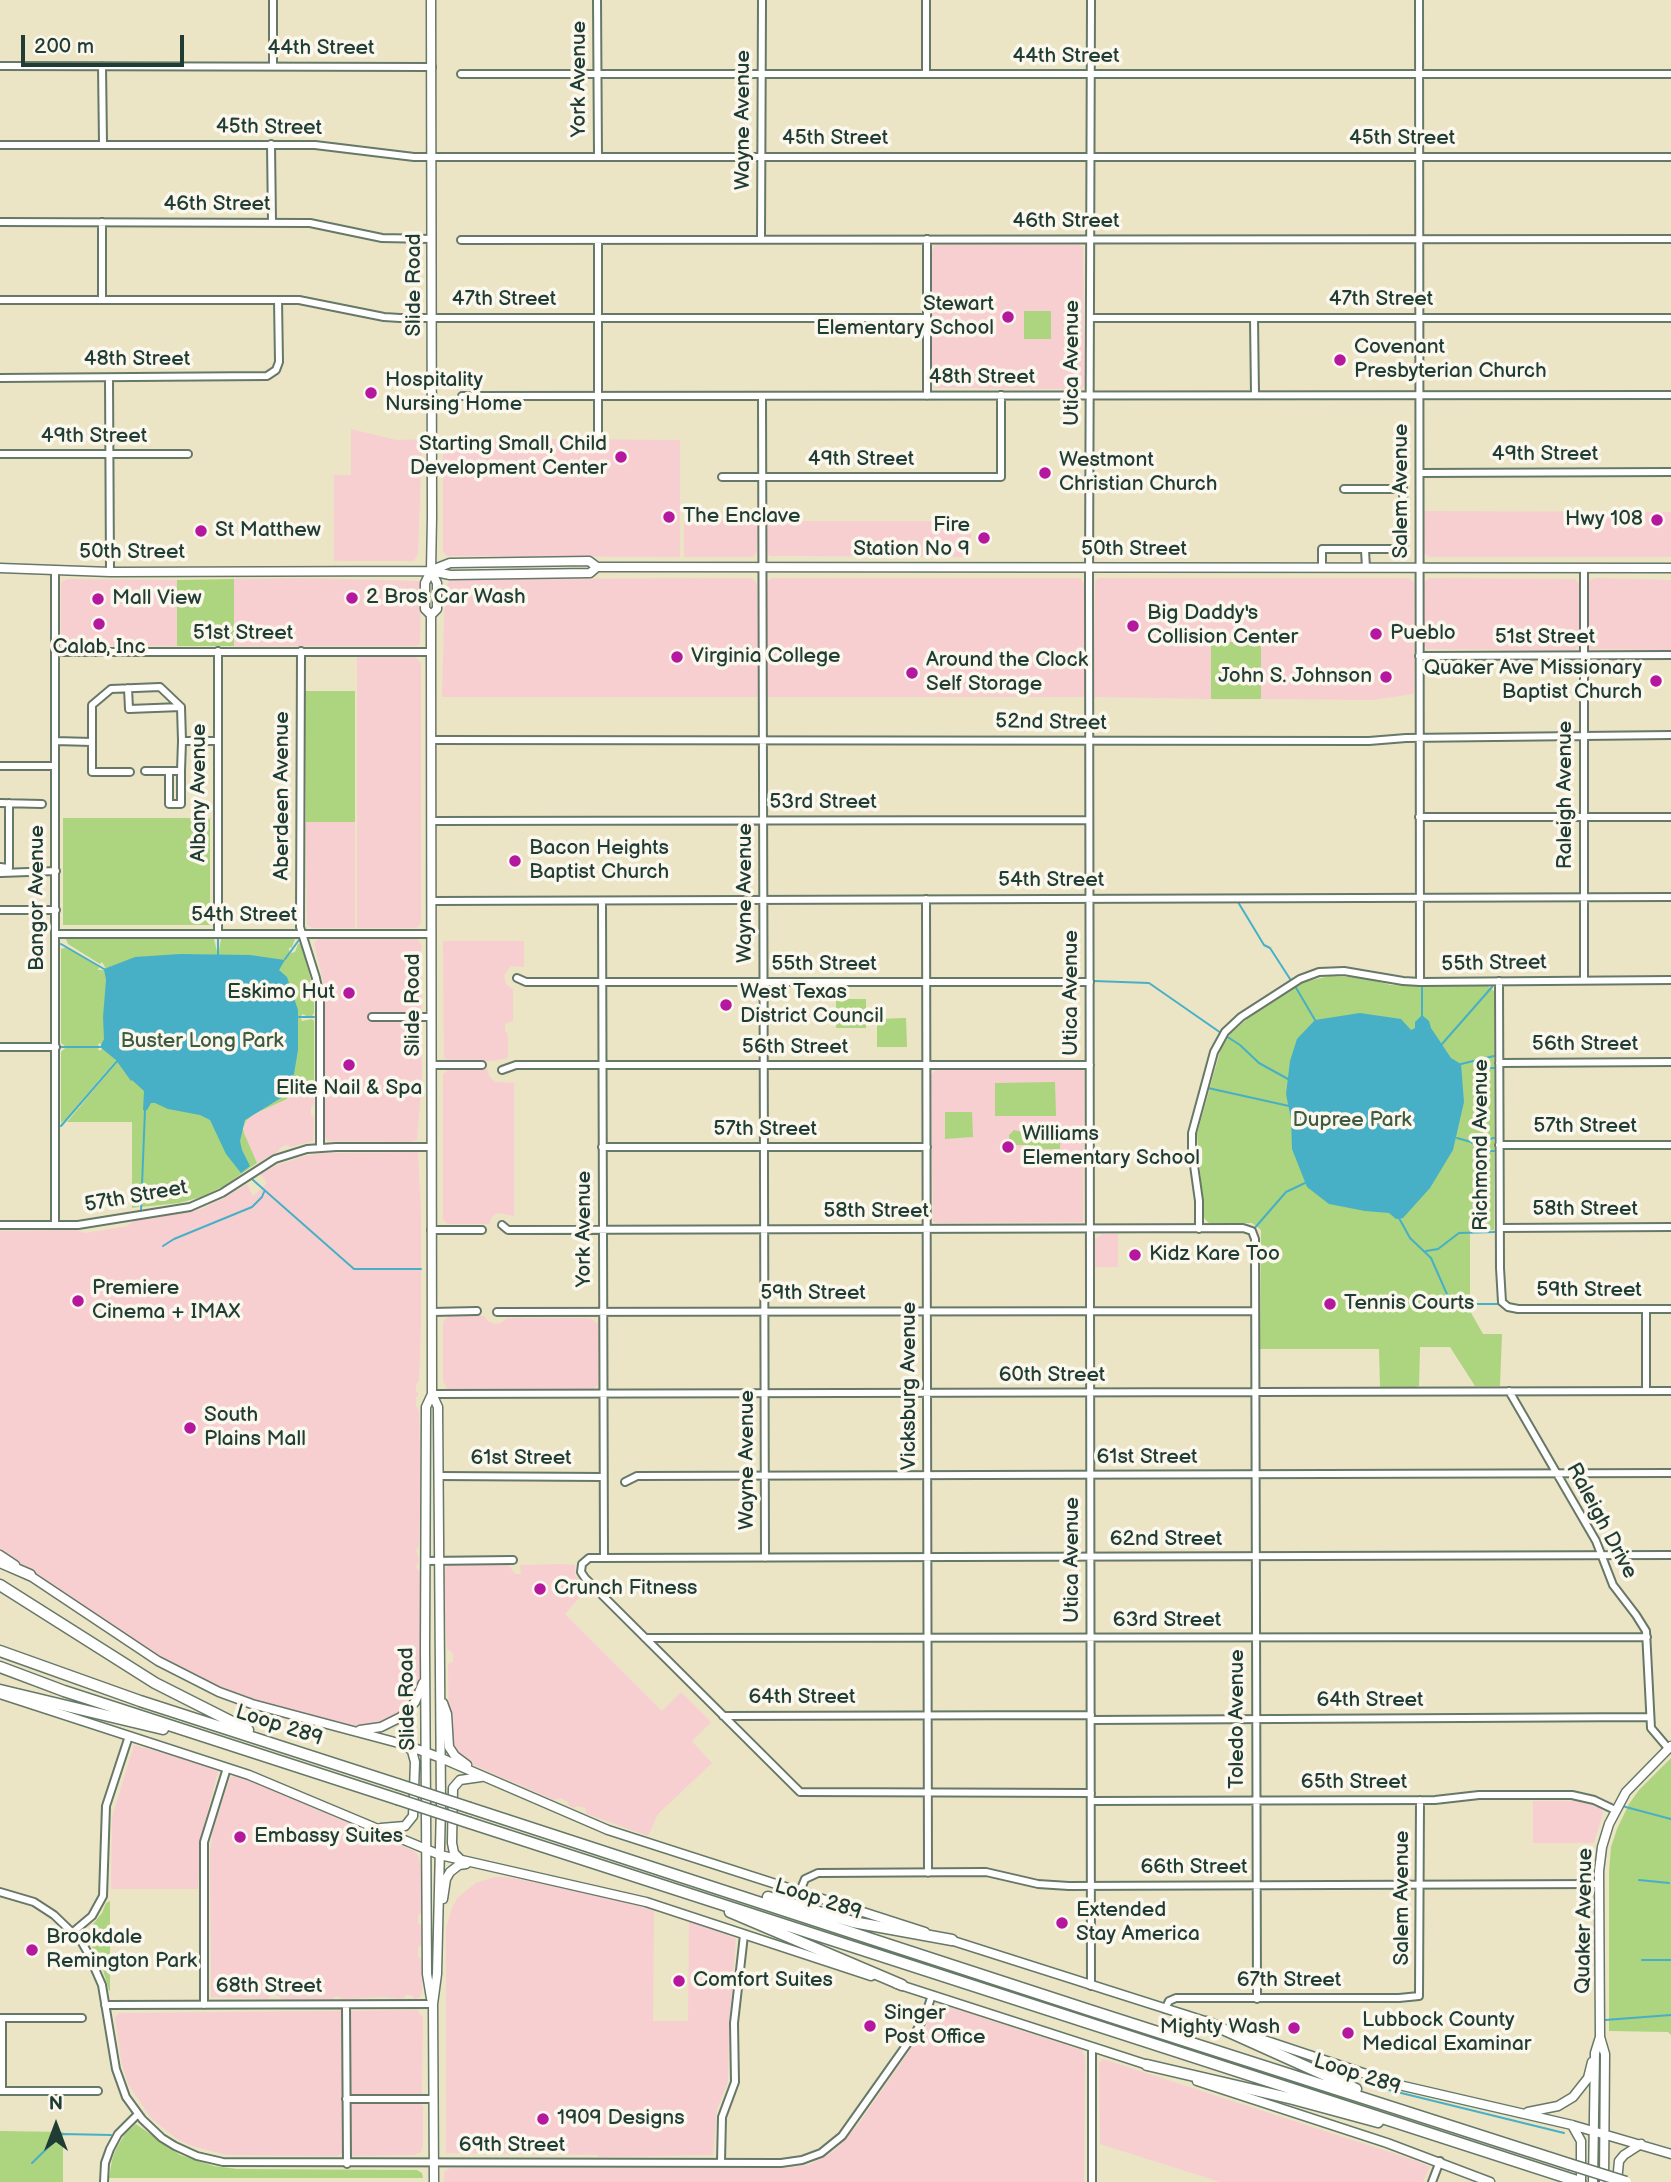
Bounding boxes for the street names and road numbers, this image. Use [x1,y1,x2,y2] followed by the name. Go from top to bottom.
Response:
[567,21,593,137] street label: York Avenue
[267,36,375,62] street label: 44th Street
[1012,44,1120,70] street label: 44th Street
[731,50,757,190] street label: Wayne Avenue
[216,114,322,142] street label: 45th Street
[782,126,888,152] street label: 45th Street
[1349,126,1455,152] street label: 45th Street
[163,192,271,218] street label: 46th Street
[1012,209,1120,235] street label: 46th Street
[402,233,428,337] street label: Slide Road
[452,287,556,313] street label: 47th Street
[1329,287,1433,313] street label: 47th Street
[1060,300,1086,426] street label: Utica Avenue
[84,347,190,373] street label: 48th Street
[929,365,1035,391] street label: 48th Street
[1389,423,1415,559] street label: Salem Avenue
[41,424,147,450] street label: 49th Street
[1492,442,1598,468] street label: 49th Street
[808,447,914,473] street label: 49th Street
[1081,537,1187,563] street label: 50th Street
[79,540,185,566] street label: 50th Street
[193,621,293,647] street label: 51st Street
[1495,625,1595,651] street label: 51st Street
[995,709,1107,737] street label: 52nd Street
[270,711,296,881] street label: Aberdeen Avenue
[1553,721,1579,869] street label: Raleigh Avenue
[187,724,213,862] street label: Albany Avenue
[769,790,877,816] street label: 53rd Street
[733,823,759,963] street label: Wayne Avenue
[25,825,51,971] street label: Bangor Avenue
[998,868,1104,894] street label: 54th Street
[191,903,297,929] street label: 54th Street
[1059,930,1085,1056] street label: Utica Avenue
[1441,950,1547,978] street label: 55th Street
[771,952,877,978] street label: 55th Street
[401,953,427,1057] street label: Slide Road
[1532,1032,1638,1058] street label: 56th Street
[742,1035,848,1061] street label: 56th Street
[1469,1059,1495,1231] street label: Richmond Avenue
[1533,1114,1637,1140] street label: 57th Street
[713,1117,817,1143] street label: 57th Street
[572,1171,598,1287] street label: York Avenue
[83,1176,189,1218] street label: 57th Street
[1532,1197,1638,1223] street label: 58th Street
[823,1199,929,1225] street label: 58th Street
[1536,1278,1642,1304] street label: 59th Street
[760,1281,866,1307] street label: 59th Street
[897,1302,923,1470] street label: Vicksburg Avenue
[999,1363,1105,1389] street label: 60th Street
[735,1390,761,1530] street label: Wayne Avenue
[1096,1445,1198,1471] street label: 61st Street
[470,1446,572,1472] street label: 61st Street
[1560,1459,1642,1583] street label: Raleigh Drive
[1060,1497,1086,1623] street label: Utica Avenue
[1110,1527,1222,1553] street label: 62nd Street
[1113,1608,1221,1634] street label: 63rd Street
[395,1647,421,1751] street label: Slide Road
[1225,1649,1251,1789] street label: Toledo Avenue
[748,1685,856,1711] street label: 64th Street
[1316,1688,1424,1714] street label: 64th Street
[232,1700,326,1752] street label: Loop 289
[1301,1770,1407,1796] street label: 65th Street
[1390,1830,1416,1966] street label: Salem Avenue
[1571,1848,1599,1994] street label: Quaker Avenue
[1140,1855,1248,1881] street label: 66th Street
[771,1874,865,1926] street label: Loop 289
[1237,1968,1341,1994] street label: 67th Street
[216,1974,322,2000] street label: 68th Street
[1310,2049,1404,2101] street label: Loop 289
[459,2133,565,2159] street label: 69th Street

